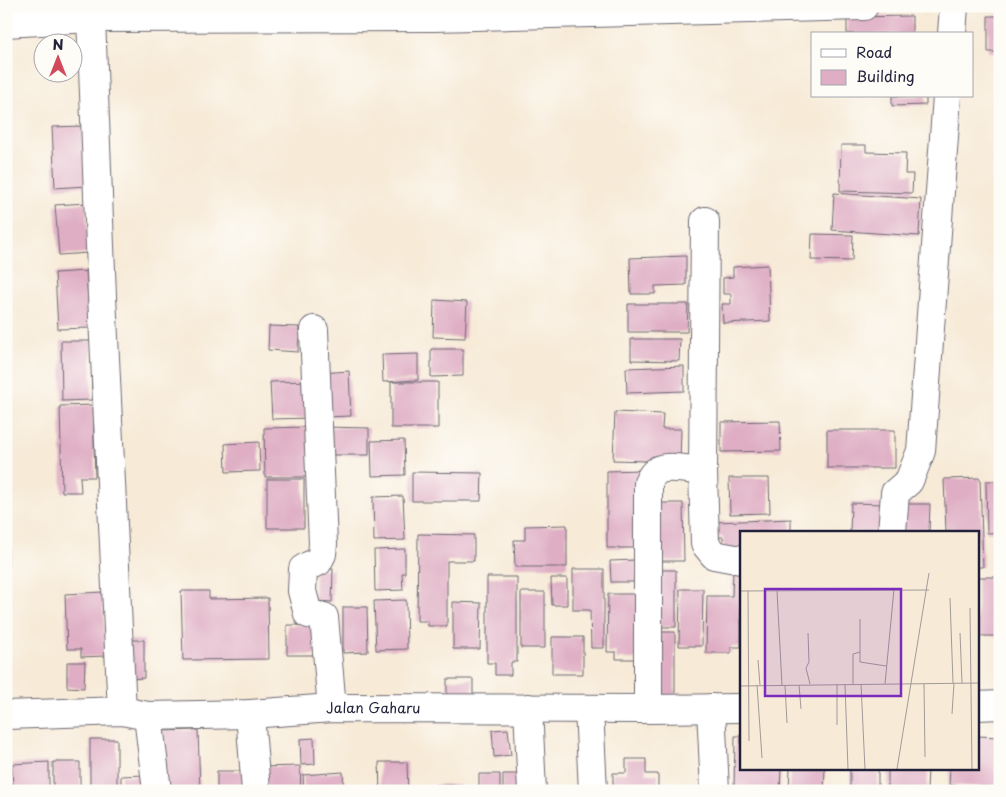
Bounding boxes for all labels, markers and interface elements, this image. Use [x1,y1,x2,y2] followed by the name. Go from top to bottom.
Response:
[32,32,82,82] north arrow
[811,32,974,98] legend
[52,34,64,55] text: N
[856,40,892,63] text: Road
[856,64,915,87] text: Building
[740,531,978,770] inset map
[325,697,421,718] street label: Jalan Gaharu

